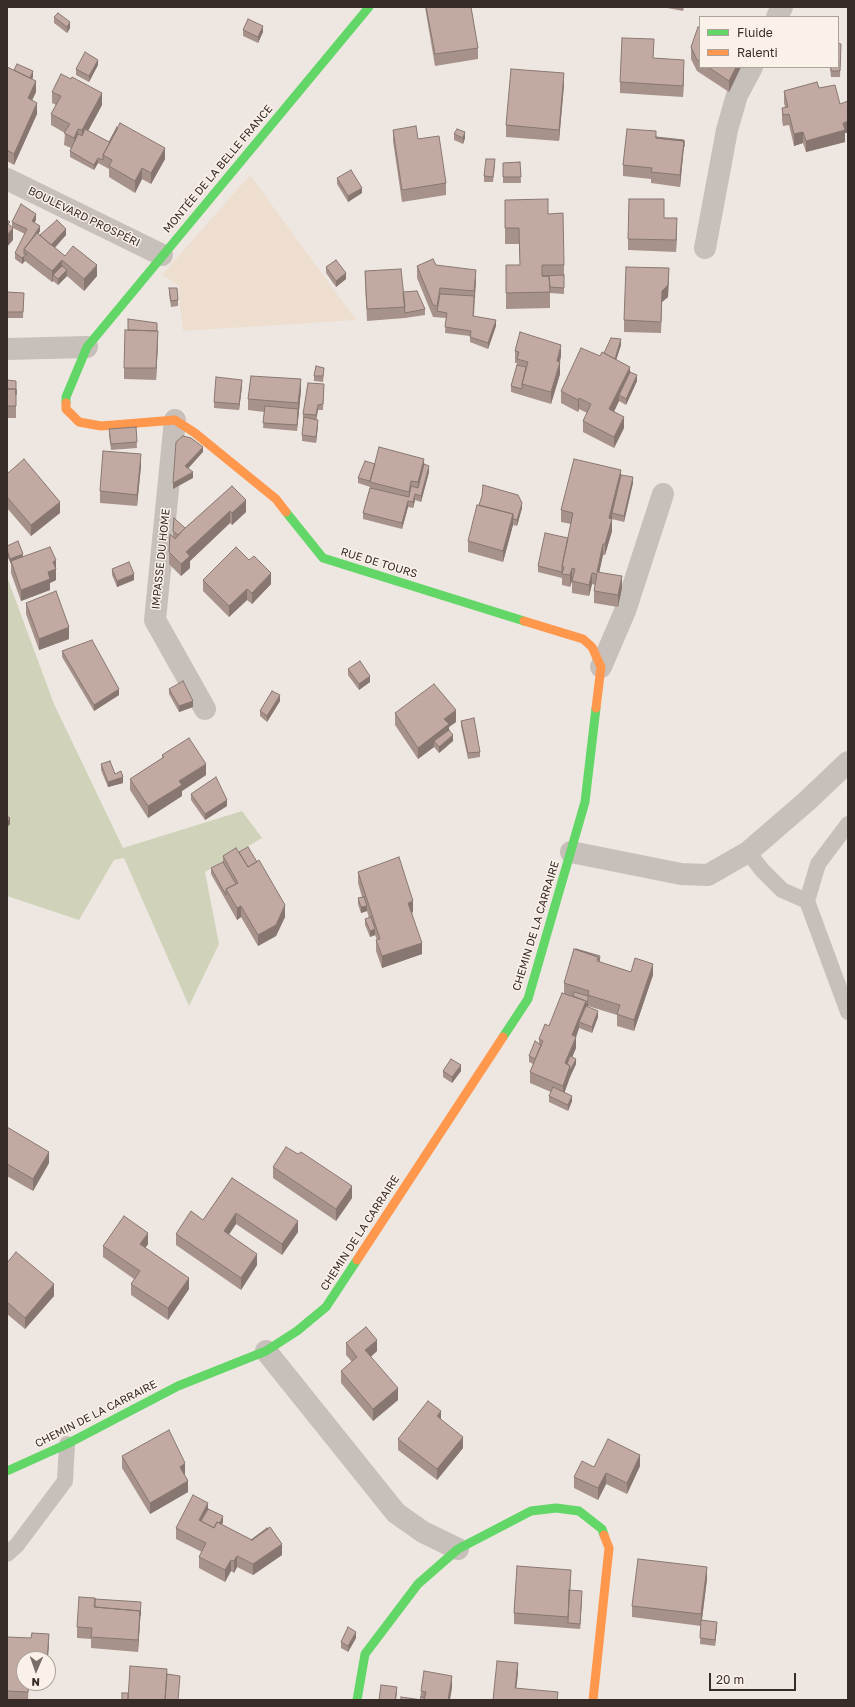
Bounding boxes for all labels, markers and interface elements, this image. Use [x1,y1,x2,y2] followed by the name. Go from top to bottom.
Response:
[699,16,839,68] legend
[737,25,773,40] text: Fluide
[737,45,778,60] text: Ralenti
[161,102,275,236] street label: MONTÉE DE LA BELLE FRANCE
[26,184,142,250] street label: BOULEVARD PROSPÉRI
[149,508,173,610] street label: IMPASSE DU HOME
[339,545,419,581] street label: RUE DE TOURS
[510,859,562,993] street label: CHEMIN DE LA CARRAIRE
[318,1173,402,1293] street label: CHEMIN DE LA CARRAIRE
[33,1377,159,1451] street label: CHEMIN DE LA CARRAIRE
[16,1651,56,1691] north arrow
[711,1665,798,1691] scale bar
[716,1672,744,1687] text: 20 m
[31,1676,40,1689] text: N

